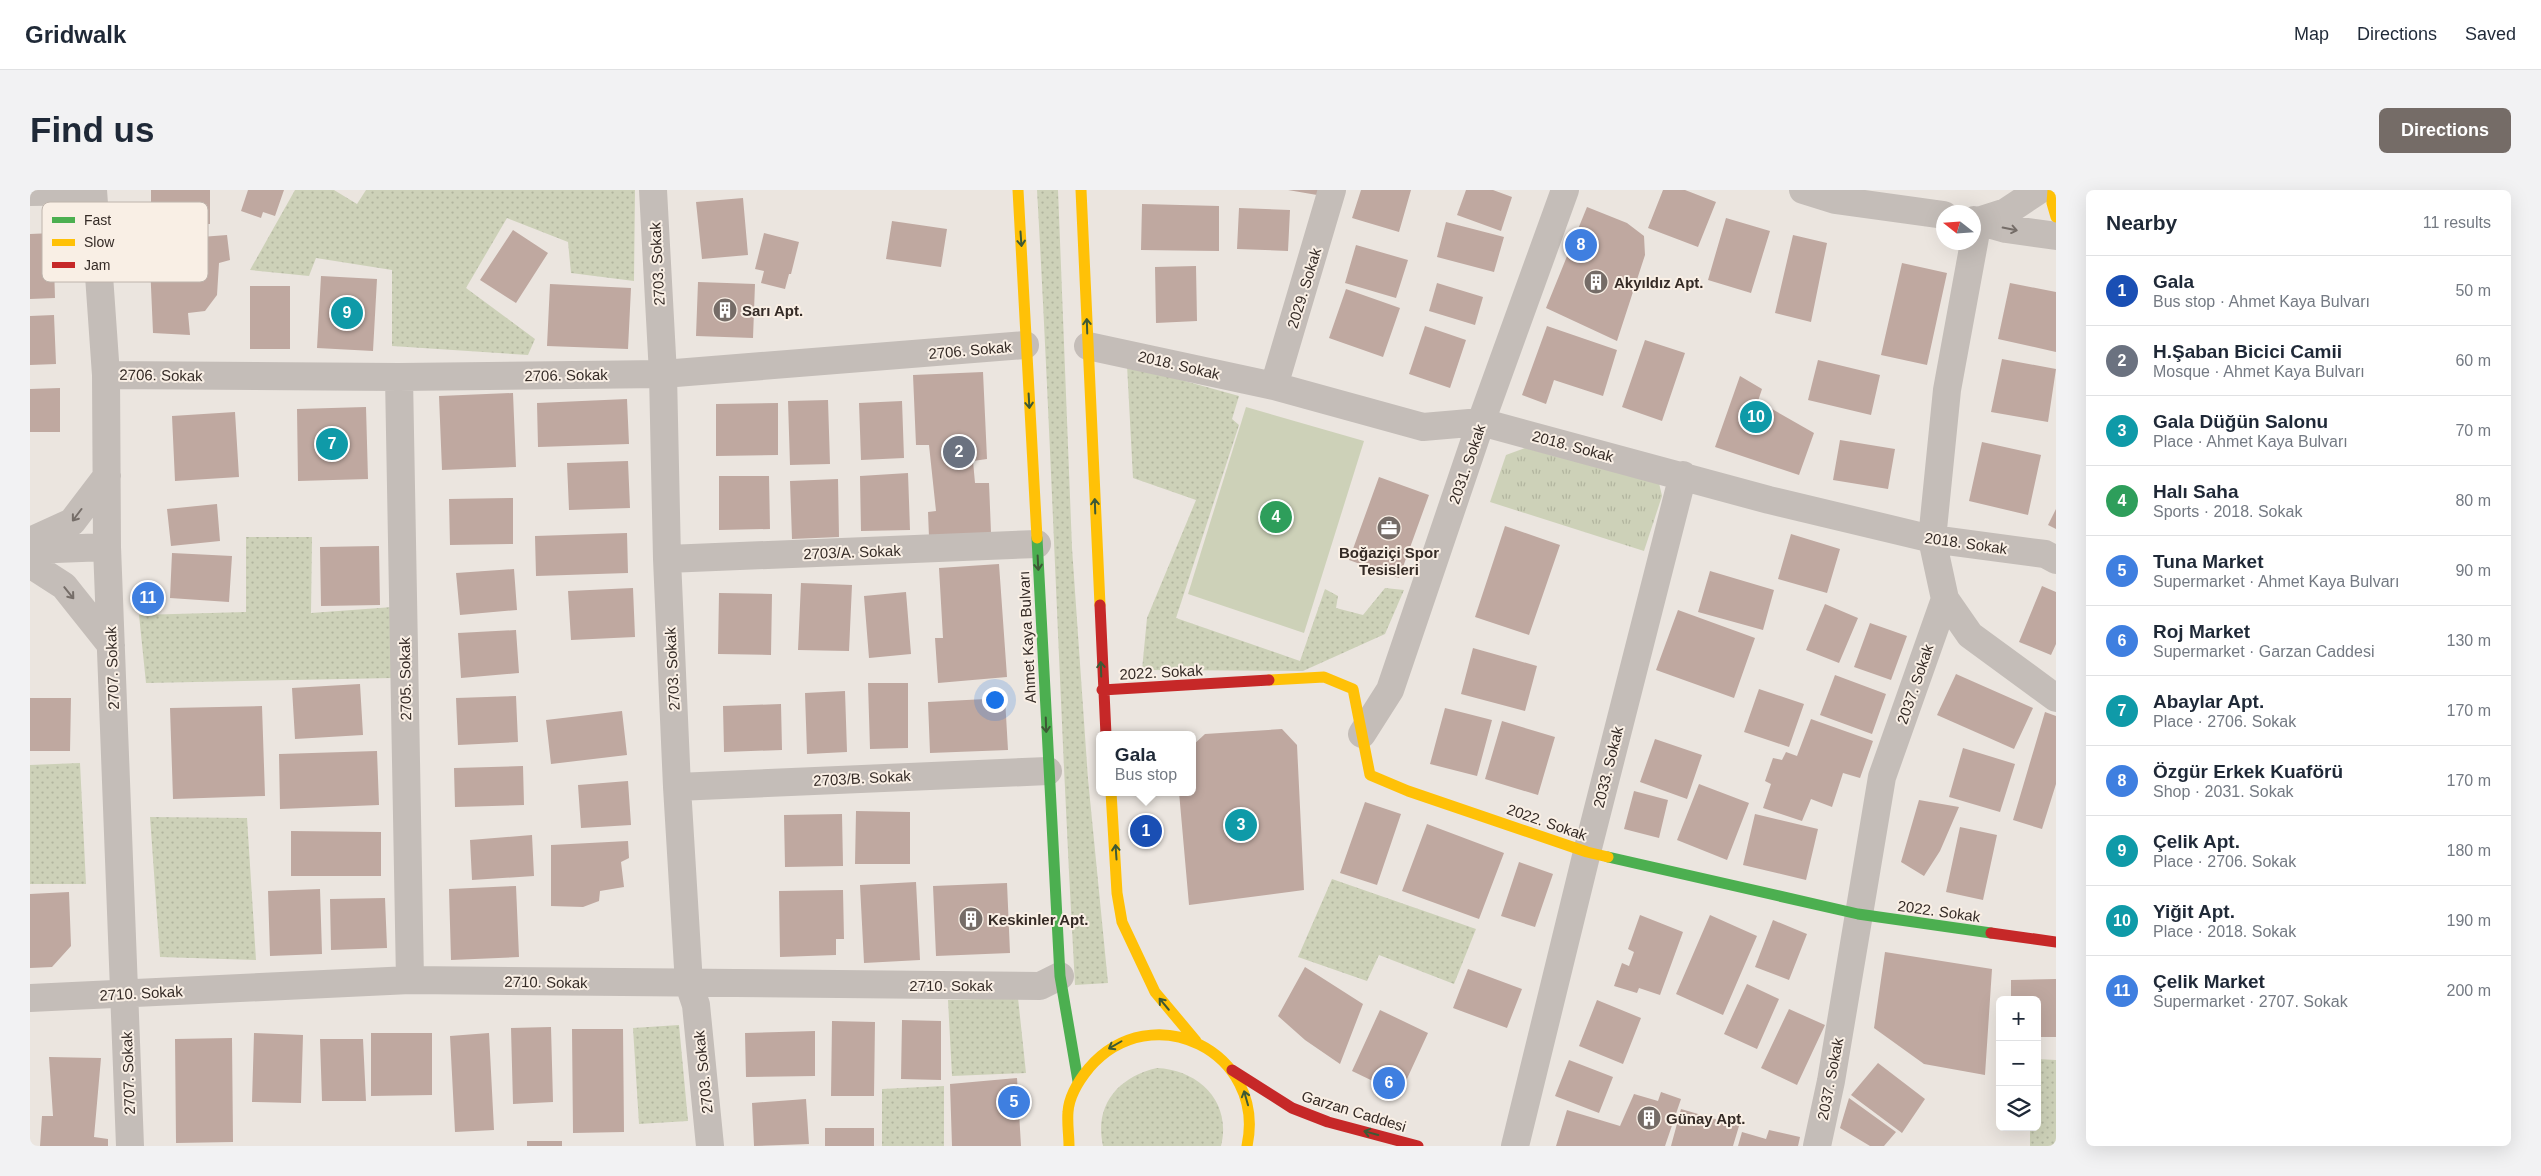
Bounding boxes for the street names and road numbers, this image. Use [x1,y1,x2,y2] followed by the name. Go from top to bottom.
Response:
[646,221,668,306] street label: 2703. Sokak
[1284,245,1324,330] street label: 2029. Sokak
[928,338,1013,362] street label: 2706. Sokak
[1136,347,1222,383] street label: 2018. Sokak
[119,366,203,384] street label: 2706. Sokak
[524,366,608,384] street label: 2706. Sokak
[1445,421,1489,506] street label: 2031. Sokak
[1531,427,1616,465] street label: 2018. Sokak
[1924,529,2009,557] street label: 2018. Sokak
[803,542,902,562] street label: 2703/A. Sokak
[1015,570,1039,704] street label: Ahmet Kaya Bulvarı
[102,626,122,710] street label: 2707. Sokak
[661,626,683,711] street label: 2703. Sokak
[396,637,414,721] street label: 2705. Sokak
[1893,641,1937,726] street label: 2037. Sokak
[1119,661,1204,683] street label: 2022. Sokak
[1590,724,1626,810] street label: 2033. Sokak
[813,767,912,789] street label: 2703/B. Sokak
[1505,800,1590,844] street label: 2022. Sokak
[1897,897,1982,925] street label: 2022. Sokak
[504,973,588,991] street label: 2710. Sokak
[909,977,993,994] street label: 2710. Sokak
[99,982,184,1004] street label: 2710. Sokak
[690,1029,716,1114] street label: 2703. Sokak
[118,1031,138,1115] street label: 2707. Sokak
[1814,1036,1846,1122] street label: 2037. Sokak
[1300,1087,1408,1135] street label: Garzan Caddesi

